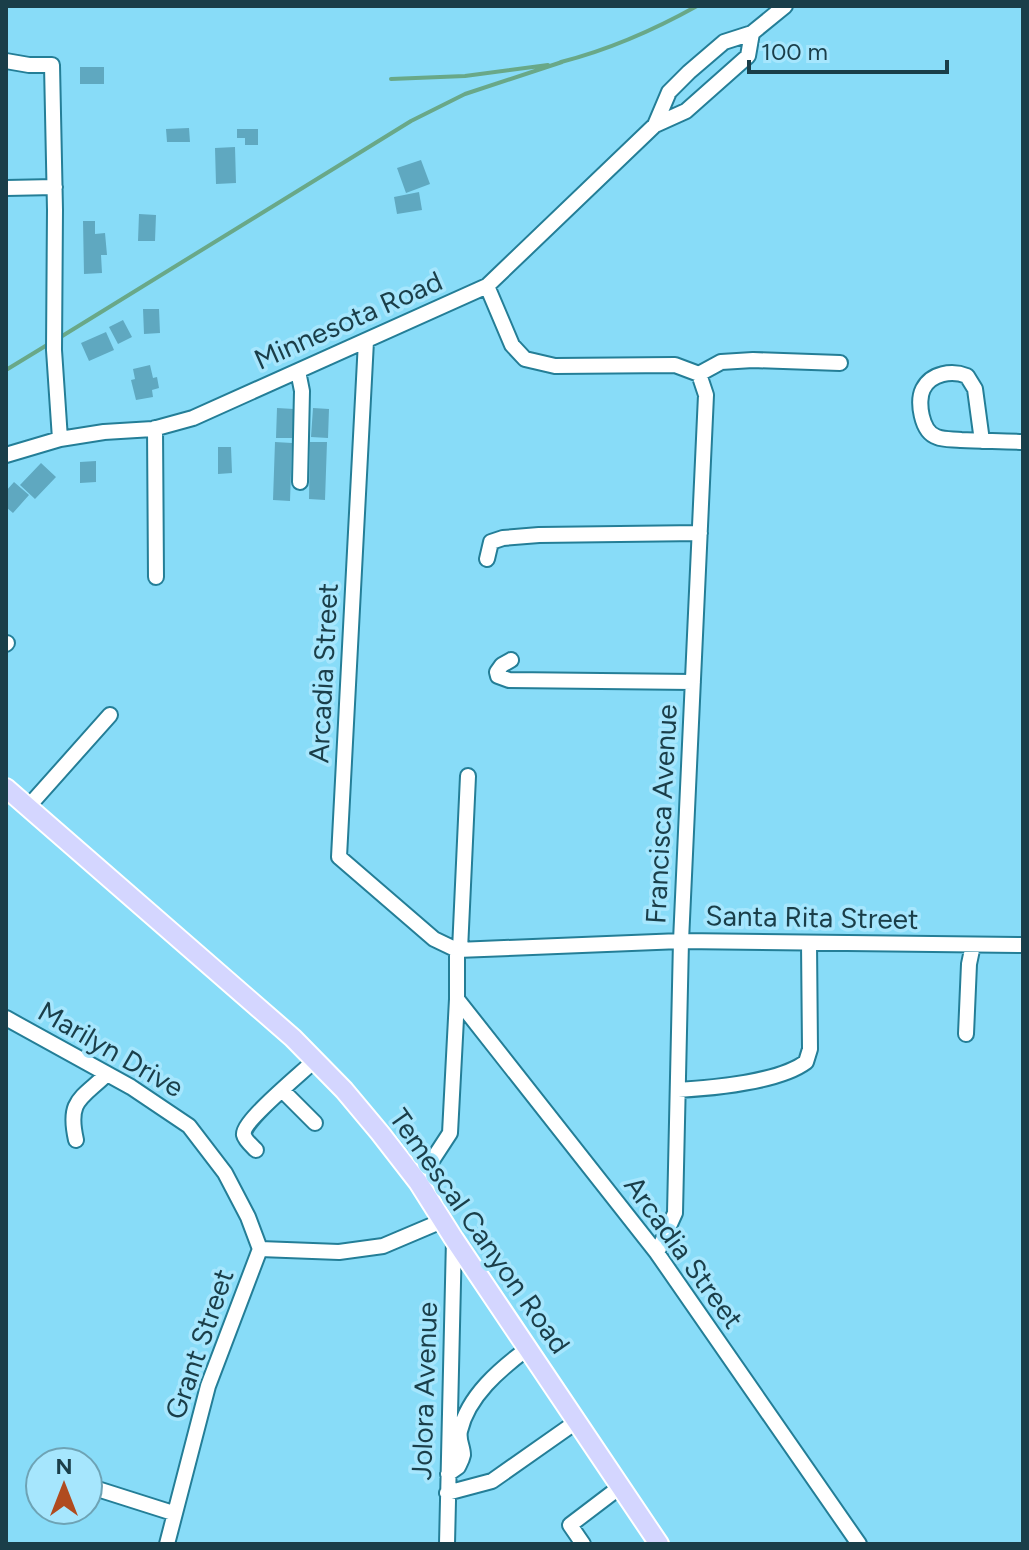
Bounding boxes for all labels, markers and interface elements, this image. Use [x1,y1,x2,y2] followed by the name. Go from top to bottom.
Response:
[749,24,947,74] scale bar
[761,37,828,66] text: 100 m
[249,263,447,377] street label: Minnesota Road
[301,582,345,764] street label: Arcadia Street
[638,703,684,925] street label: Francisca Avenue
[705,898,919,936] street label: Santa Rita Street
[32,994,190,1104] street label: Marilyn Drive
[383,1102,577,1360] street label: Temescal Canyon Road
[617,1169,751,1335] street label: Arcadia Street
[157,1264,241,1424] street label: Grant Street
[404,1301,444,1481] street label: Jolora Avenue
[24,1446,104,1526] north arrow
[55,1453,73,1480] text: N

